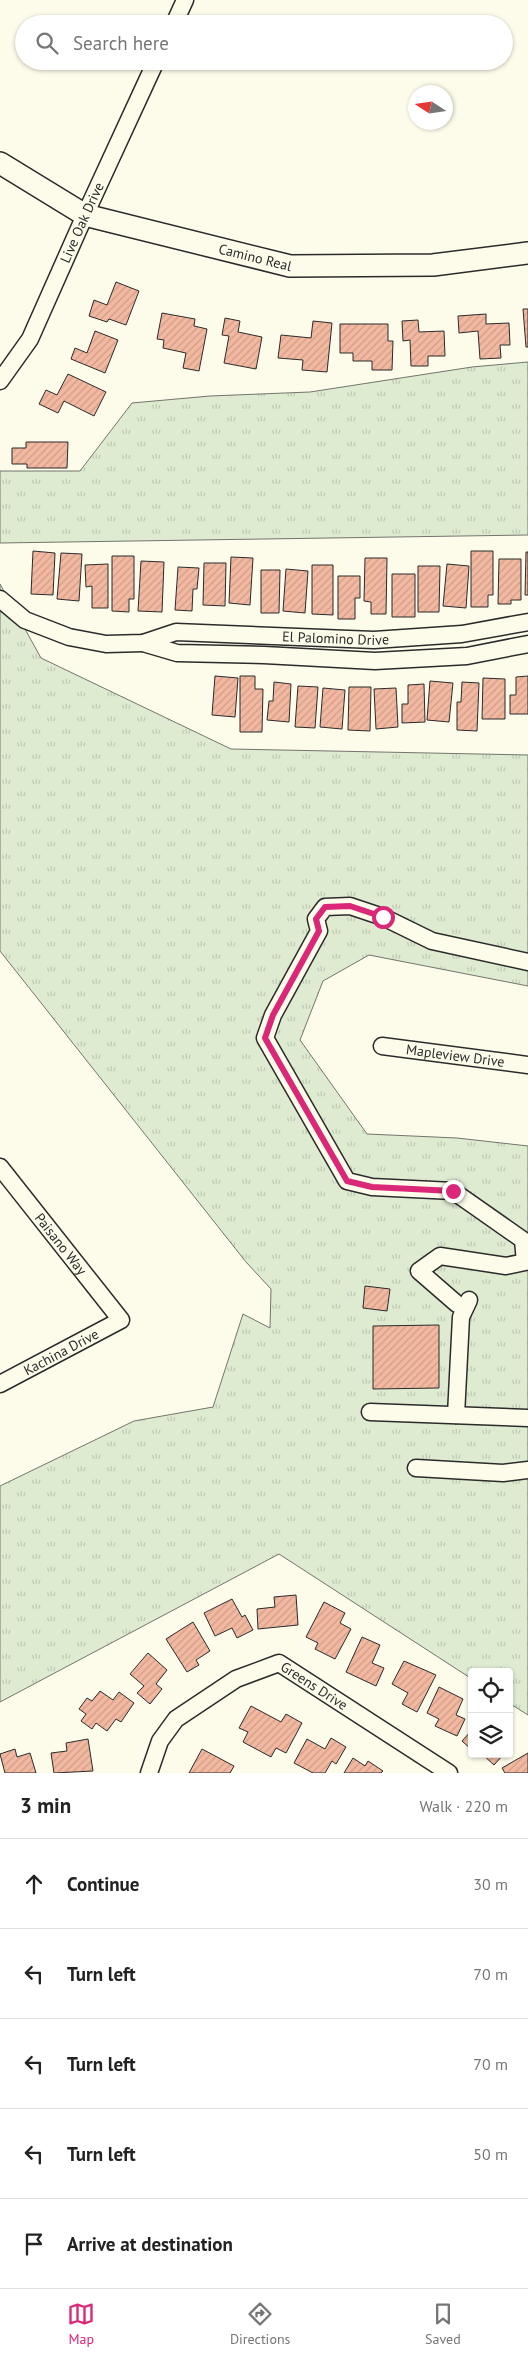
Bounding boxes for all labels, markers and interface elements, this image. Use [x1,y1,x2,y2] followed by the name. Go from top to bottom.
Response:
[15,15,513,70] search box
[33,29,61,57] icon: search
[73,31,169,55] text: Search here
[408,85,453,130] north arrow
[56,179,108,266] street label: Live Oak Drive
[217,240,294,275] street label: Camino Real
[282,627,390,649] street label: El Palomino Drive
[372,906,395,929] route start
[405,1040,506,1071] street label: Mapleview Drive
[442,1180,465,1203] route end
[31,1209,91,1279] street label: Paisano Way
[20,1325,102,1379] street label: Kachina Drive
[277,1658,351,1714] street label: Greens Drive
[468,1668,513,1758] map controls
[468,1668,513,1713] button: locate
[468,1713,513,1758] button: layers
[20,1792,71,1819] text: 3 min
[419,1796,508,1816] text: Walk · 220 m
[20,1870,48,1898] icon: ahead
[67,1872,139,1896] text: Continue
[473,1874,508,1894] text: 30 m
[20,1960,48,1988] icon: left
[67,1962,136,1986] text: Turn left
[473,1964,508,1984] text: 70 m
[20,2050,48,2078] icon: left
[67,2052,136,2076] text: Turn left
[473,2054,508,2074] text: 70 m
[20,2140,48,2168] icon: left
[67,2142,136,2166] text: Turn left
[473,2144,508,2164] text: 50 m
[20,2230,48,2258] icon: arrive
[67,2232,233,2256] text: Arrive at destination
[67,2300,95,2348] tab: Map
[230,2300,290,2348] tab: Directions
[425,2300,461,2348] tab: Saved

